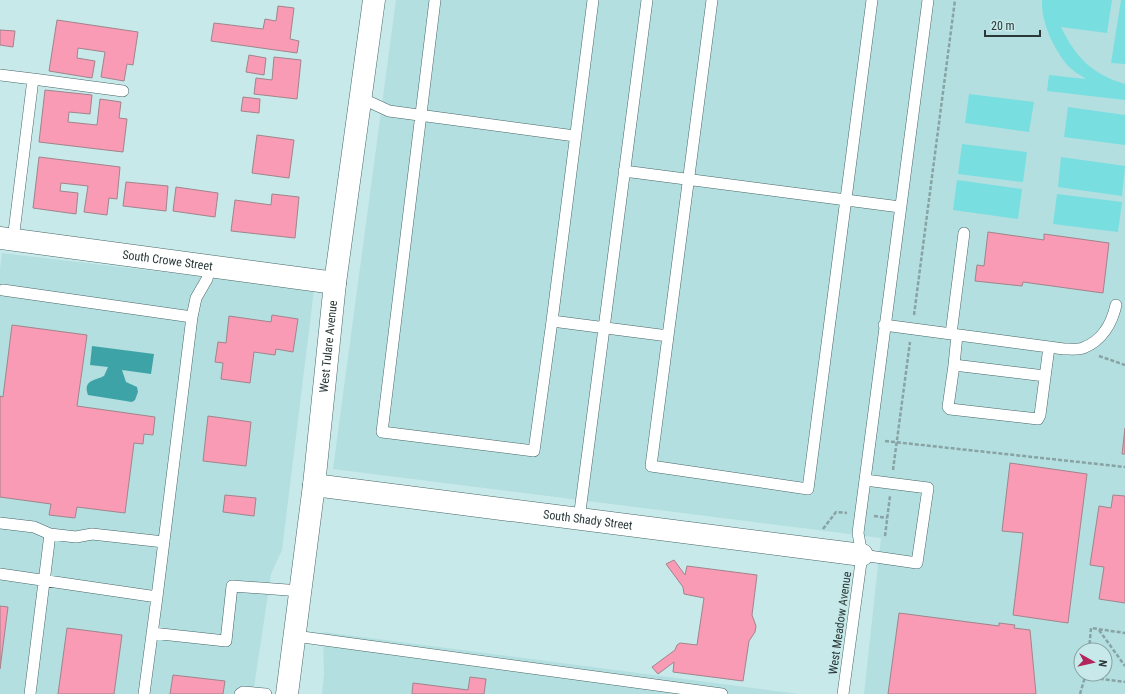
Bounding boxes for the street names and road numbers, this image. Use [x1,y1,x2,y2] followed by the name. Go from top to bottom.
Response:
[121,248,214,274] street label: South Crowe Street
[317,299,340,393] street label: West Tulare Avenue
[542,507,634,533] street label: South Shady Street
[826,570,854,675] street label: West Meadow Avenue

